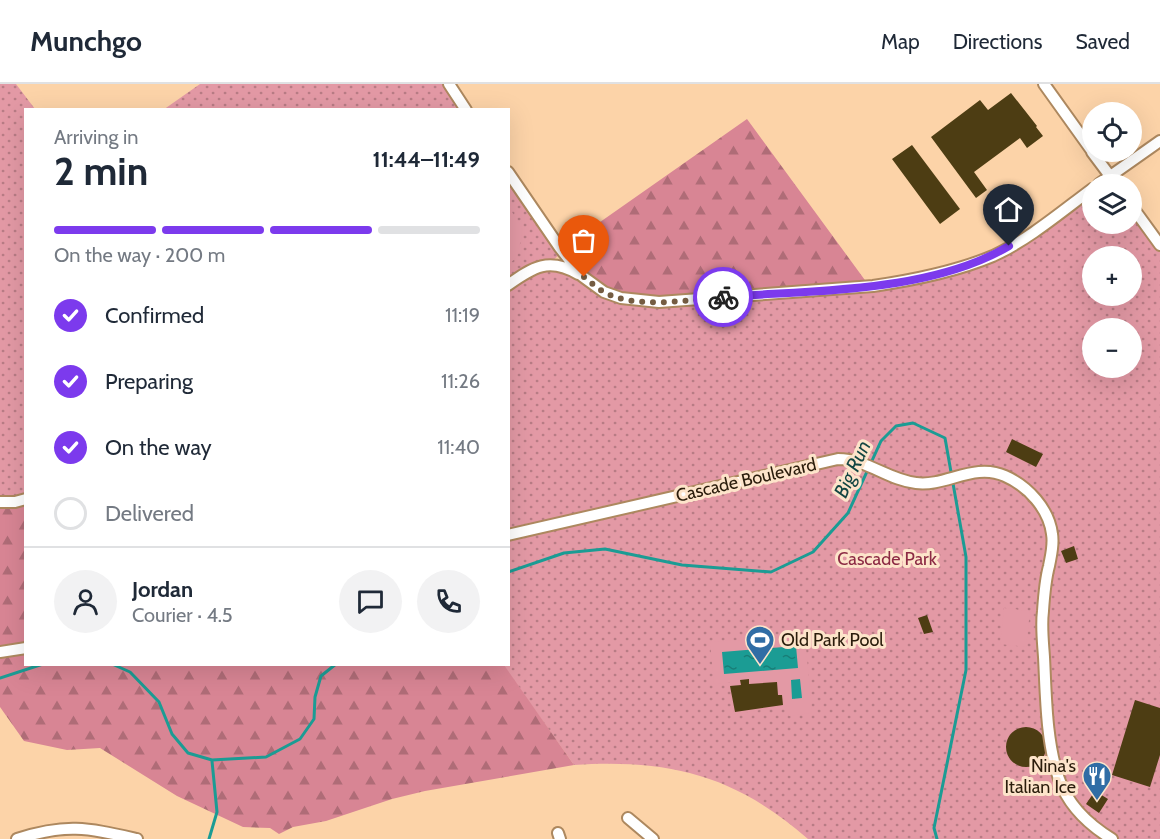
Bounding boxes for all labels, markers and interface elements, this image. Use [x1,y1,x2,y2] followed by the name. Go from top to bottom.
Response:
[30,24,142,58] text: Munchgo
[881,29,920,54] text: Map
[953,29,1042,54] text: Directions
[1075,29,1130,54] text: Saved
[1082,102,1142,378] map controls
[1082,102,1142,162] button: locate
[54,125,138,149] text: Arriving in
[373,146,480,173] text: 11:44–11:49
[54,147,148,195] text: 2 min
[1082,174,1142,234] button: layers
[983,184,1034,246] pin
[992,193,1025,226] icon: home
[558,215,609,277] pin
[567,224,600,257] icon: bag
[54,243,225,267] text: On the way · 200 m
[1082,246,1142,306] button: +
[693,267,753,327] courier
[707,281,740,314] icon: bike
[54,299,87,332] icon: check
[105,302,204,329] text: Confirmed
[445,303,480,327] text: 11:19
[1082,318,1142,378] button: −
[54,365,87,398] icon: check
[105,368,193,395] text: Preparing
[441,369,480,393] text: 11:26
[54,431,87,464] icon: check
[105,434,212,461] text: On the way
[437,435,480,459] text: 11:40
[828,437,876,501] water label: Big Run
[674,453,818,507] street label: Cascade Boulevard
[105,500,194,527] text: Delivered
[837,548,938,570] park label: Cascade Park
[54,570,117,633] button: person
[339,570,402,633] button: chat
[417,570,480,633] button: phone
[132,576,193,603] text: Jordan
[132,603,233,627] text: Courier · 4.5
[744,624,776,666] sports icon: Old Park Pool
[781,629,884,651] place label: Old Park Pool
[1004,755,1076,798] place label: Nina's Italian Ice
[1081,760,1113,802] restaurant icon: Nina's Italian Ice

